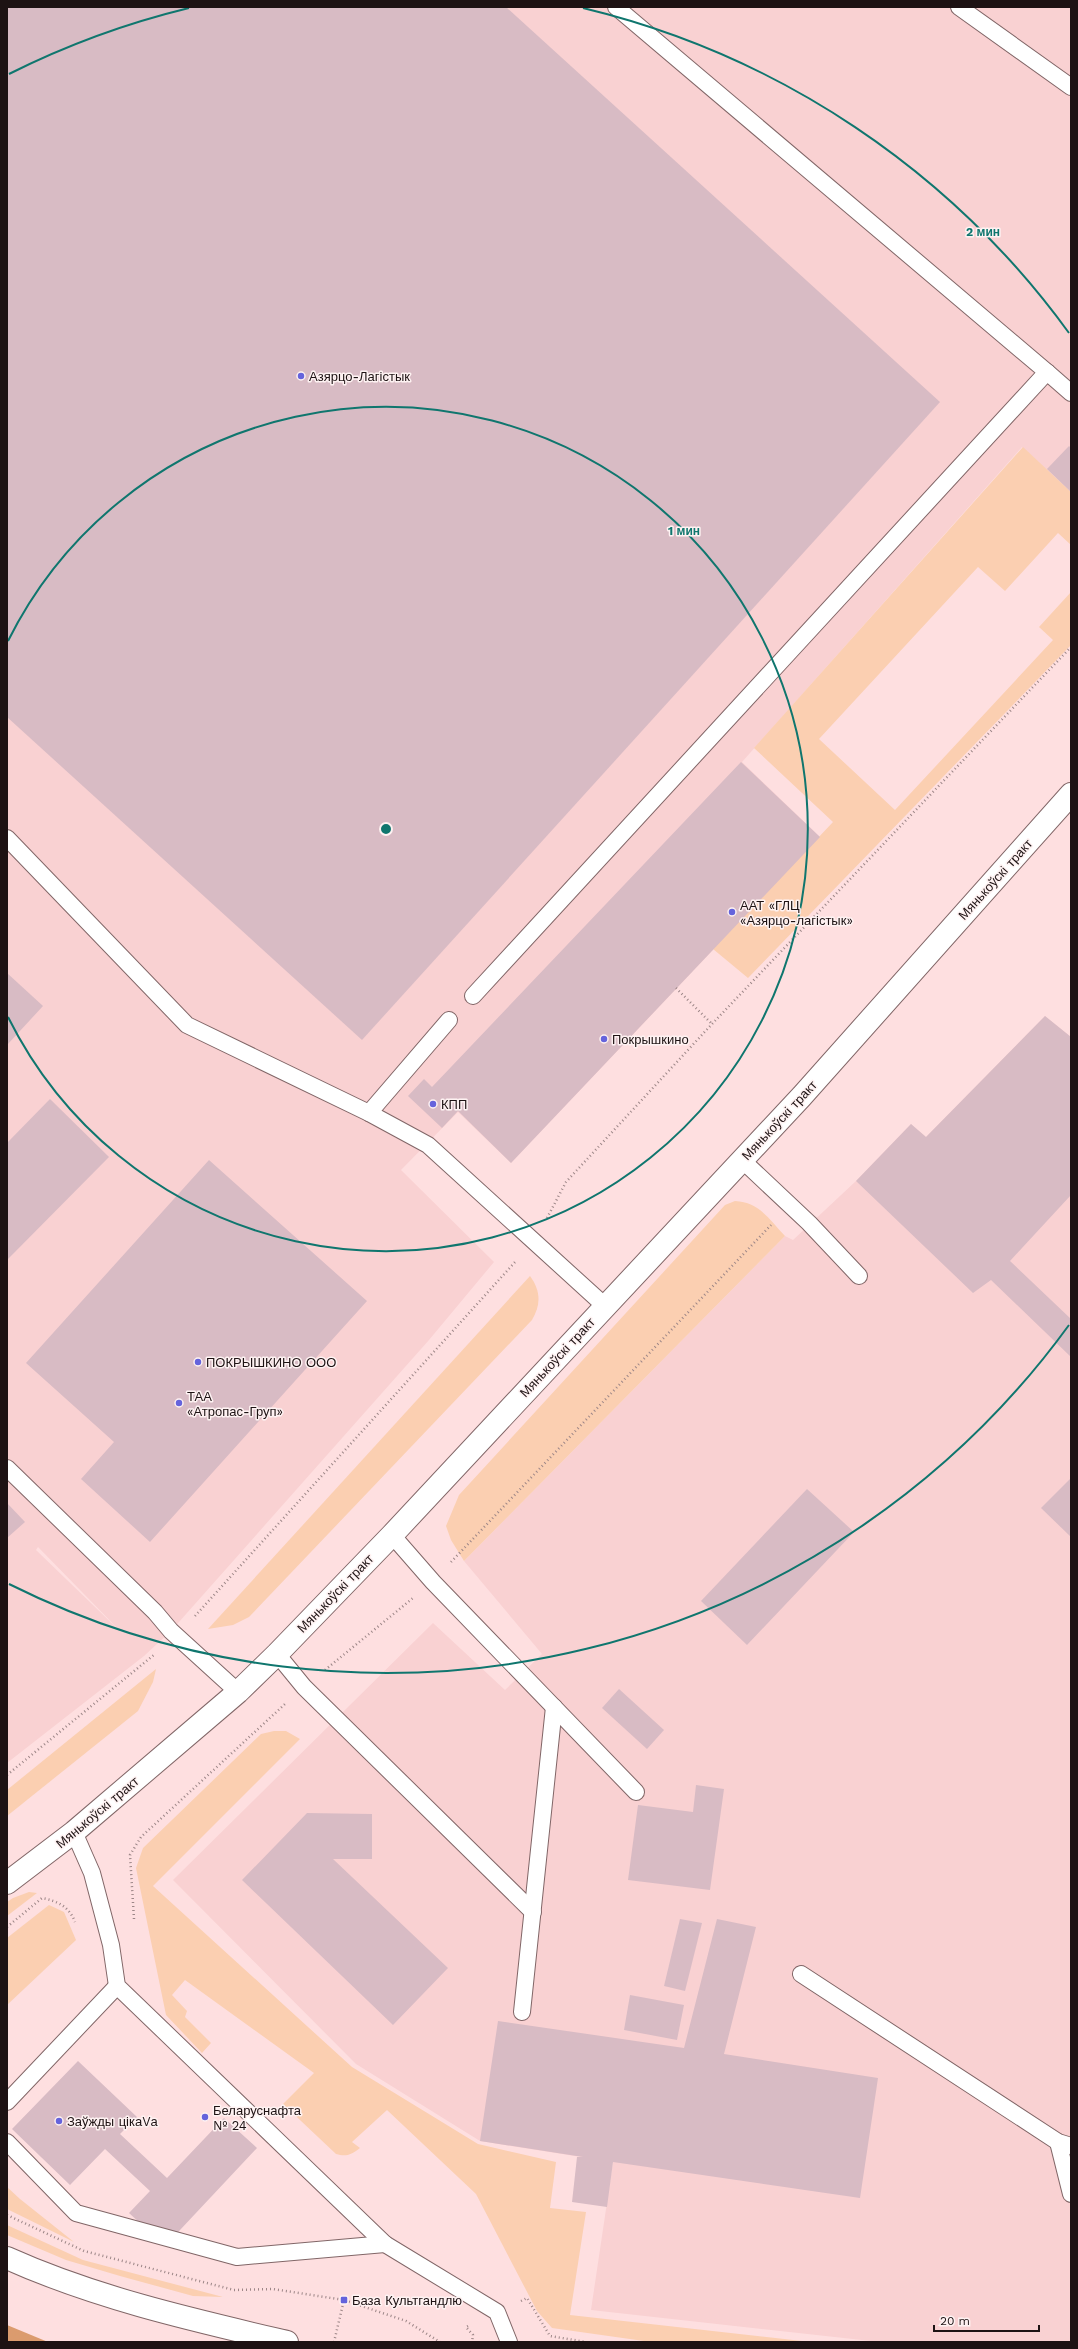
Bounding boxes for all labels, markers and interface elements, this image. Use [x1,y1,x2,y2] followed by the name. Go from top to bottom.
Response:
[966,225,1000,239] text: 2 мин
[309,369,410,384] place label: Азярцо-Лагістык
[296,371,306,381] marker: Азярцо-Лагістык
[668,524,700,538] text: 1 мин
[379,822,393,836] centre of rings
[955,836,1035,923] street label: Мянькоўскі тракт
[740,898,853,928] place label: ААТ «ГЛЦ «Азярцо-лагістык»
[727,907,737,917] marker: ААТ «ГЛЦ «Азярцо-лагістык»
[612,1032,689,1047] place label: Покрышкино
[599,1034,609,1044] marker: Покрышкино
[739,1077,820,1163] street label: Мянькоўскі тракт
[441,1097,467,1112] place label: КПП
[428,1099,438,1109] marker: КПП
[517,1314,598,1400] street label: Мянькоўскі тракт
[206,1355,336,1370] place label: ПОКРЫШКИНО ООО
[193,1357,203,1367] marker: ПОКРЫШКИНО ООО
[187,1389,283,1419] place label: ТАА «Атропас-Груп»
[174,1398,184,1408] marker: ТАА «Атропас-Груп»
[294,1551,377,1636] street label: Мянькоўскі тракт
[53,1773,142,1851] street label: Мянькоўскі тракт
[213,2103,302,2133] place label: Беларуснафта № 24
[200,2112,210,2122] marker: Беларуснафта № 24
[67,2114,159,2129] place label: Заўжды цікаVа
[54,2116,64,2126] marker: Заўжды цікаVа
[352,2293,462,2308] place label: База Культгандлю
[339,2295,349,2305] marker: База Культгандлю
[934,2307,1039,2333] scale bar
[940,2314,970,2328] text: 20 m

